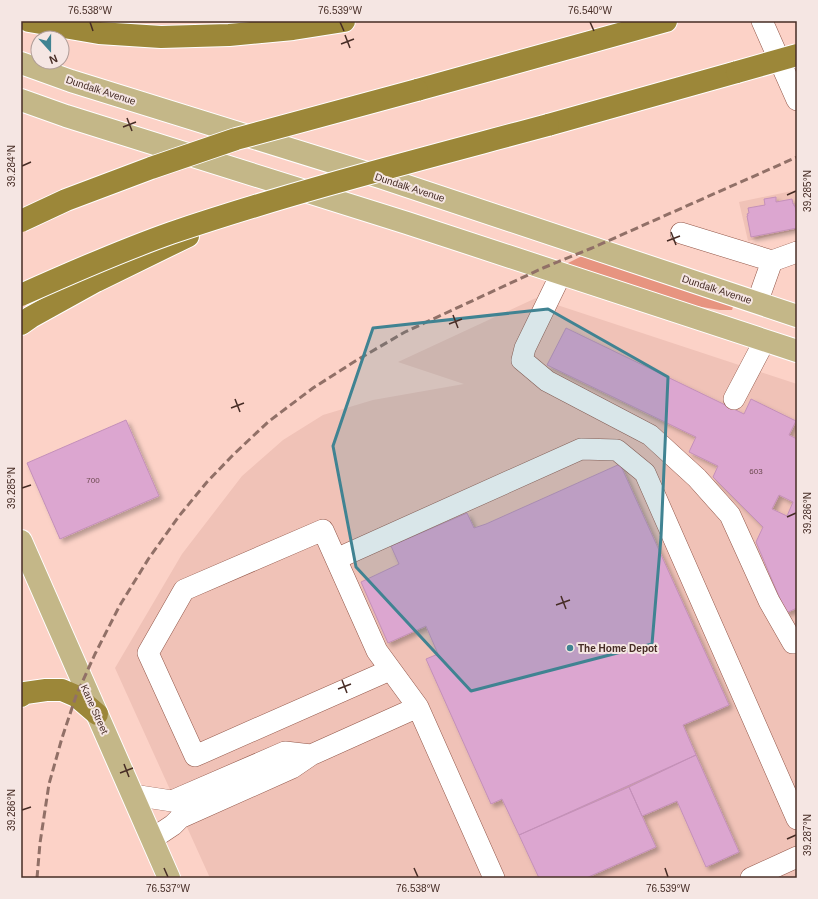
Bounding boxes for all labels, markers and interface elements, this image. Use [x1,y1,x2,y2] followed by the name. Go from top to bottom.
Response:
[68,5,113,16] text: 76.538°W
[318,5,363,16] text: 76.539°W
[568,5,613,16] text: 76.540°W
[30,30,70,70] north arrow
[48,52,59,66] text: N
[65,74,138,107] street label: Dundalk Avenue
[6,145,17,187] text: 39.284°N
[802,170,813,212] text: 39.285°N
[374,171,447,204] street label: Dundalk Avenue
[681,273,754,306] street label: Dundalk Avenue
[6,467,17,509] text: 39.285°N
[749,467,763,476] house number: 603
[86,476,100,485] house number: 700
[802,492,813,534] text: 39.286°N
[565,643,575,653] marker: The Home Depot
[578,643,658,654] place label: The Home Depot
[79,683,110,736] street label: Kane Street
[6,789,17,831] text: 39.286°N
[802,814,813,856] text: 39.287°N
[146,883,191,894] text: 76.537°W
[396,883,441,894] text: 76.538°W
[646,883,691,894] text: 76.539°W

